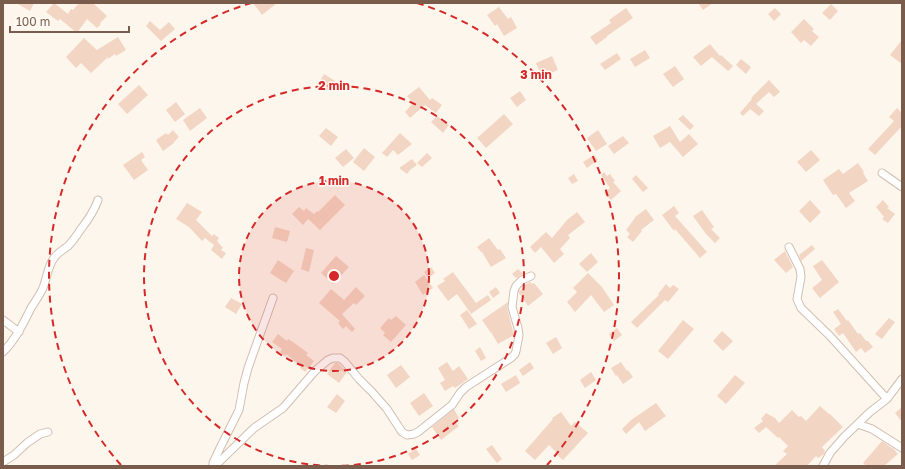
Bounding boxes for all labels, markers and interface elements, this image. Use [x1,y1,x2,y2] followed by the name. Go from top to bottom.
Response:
[10,8,129,34] scale bar
[16,14,50,29] text: 100 m
[520,67,552,82] text: 3 min
[318,78,350,93] text: 2 min
[319,173,349,188] text: 1 min
[327,269,341,283] centre of rings

